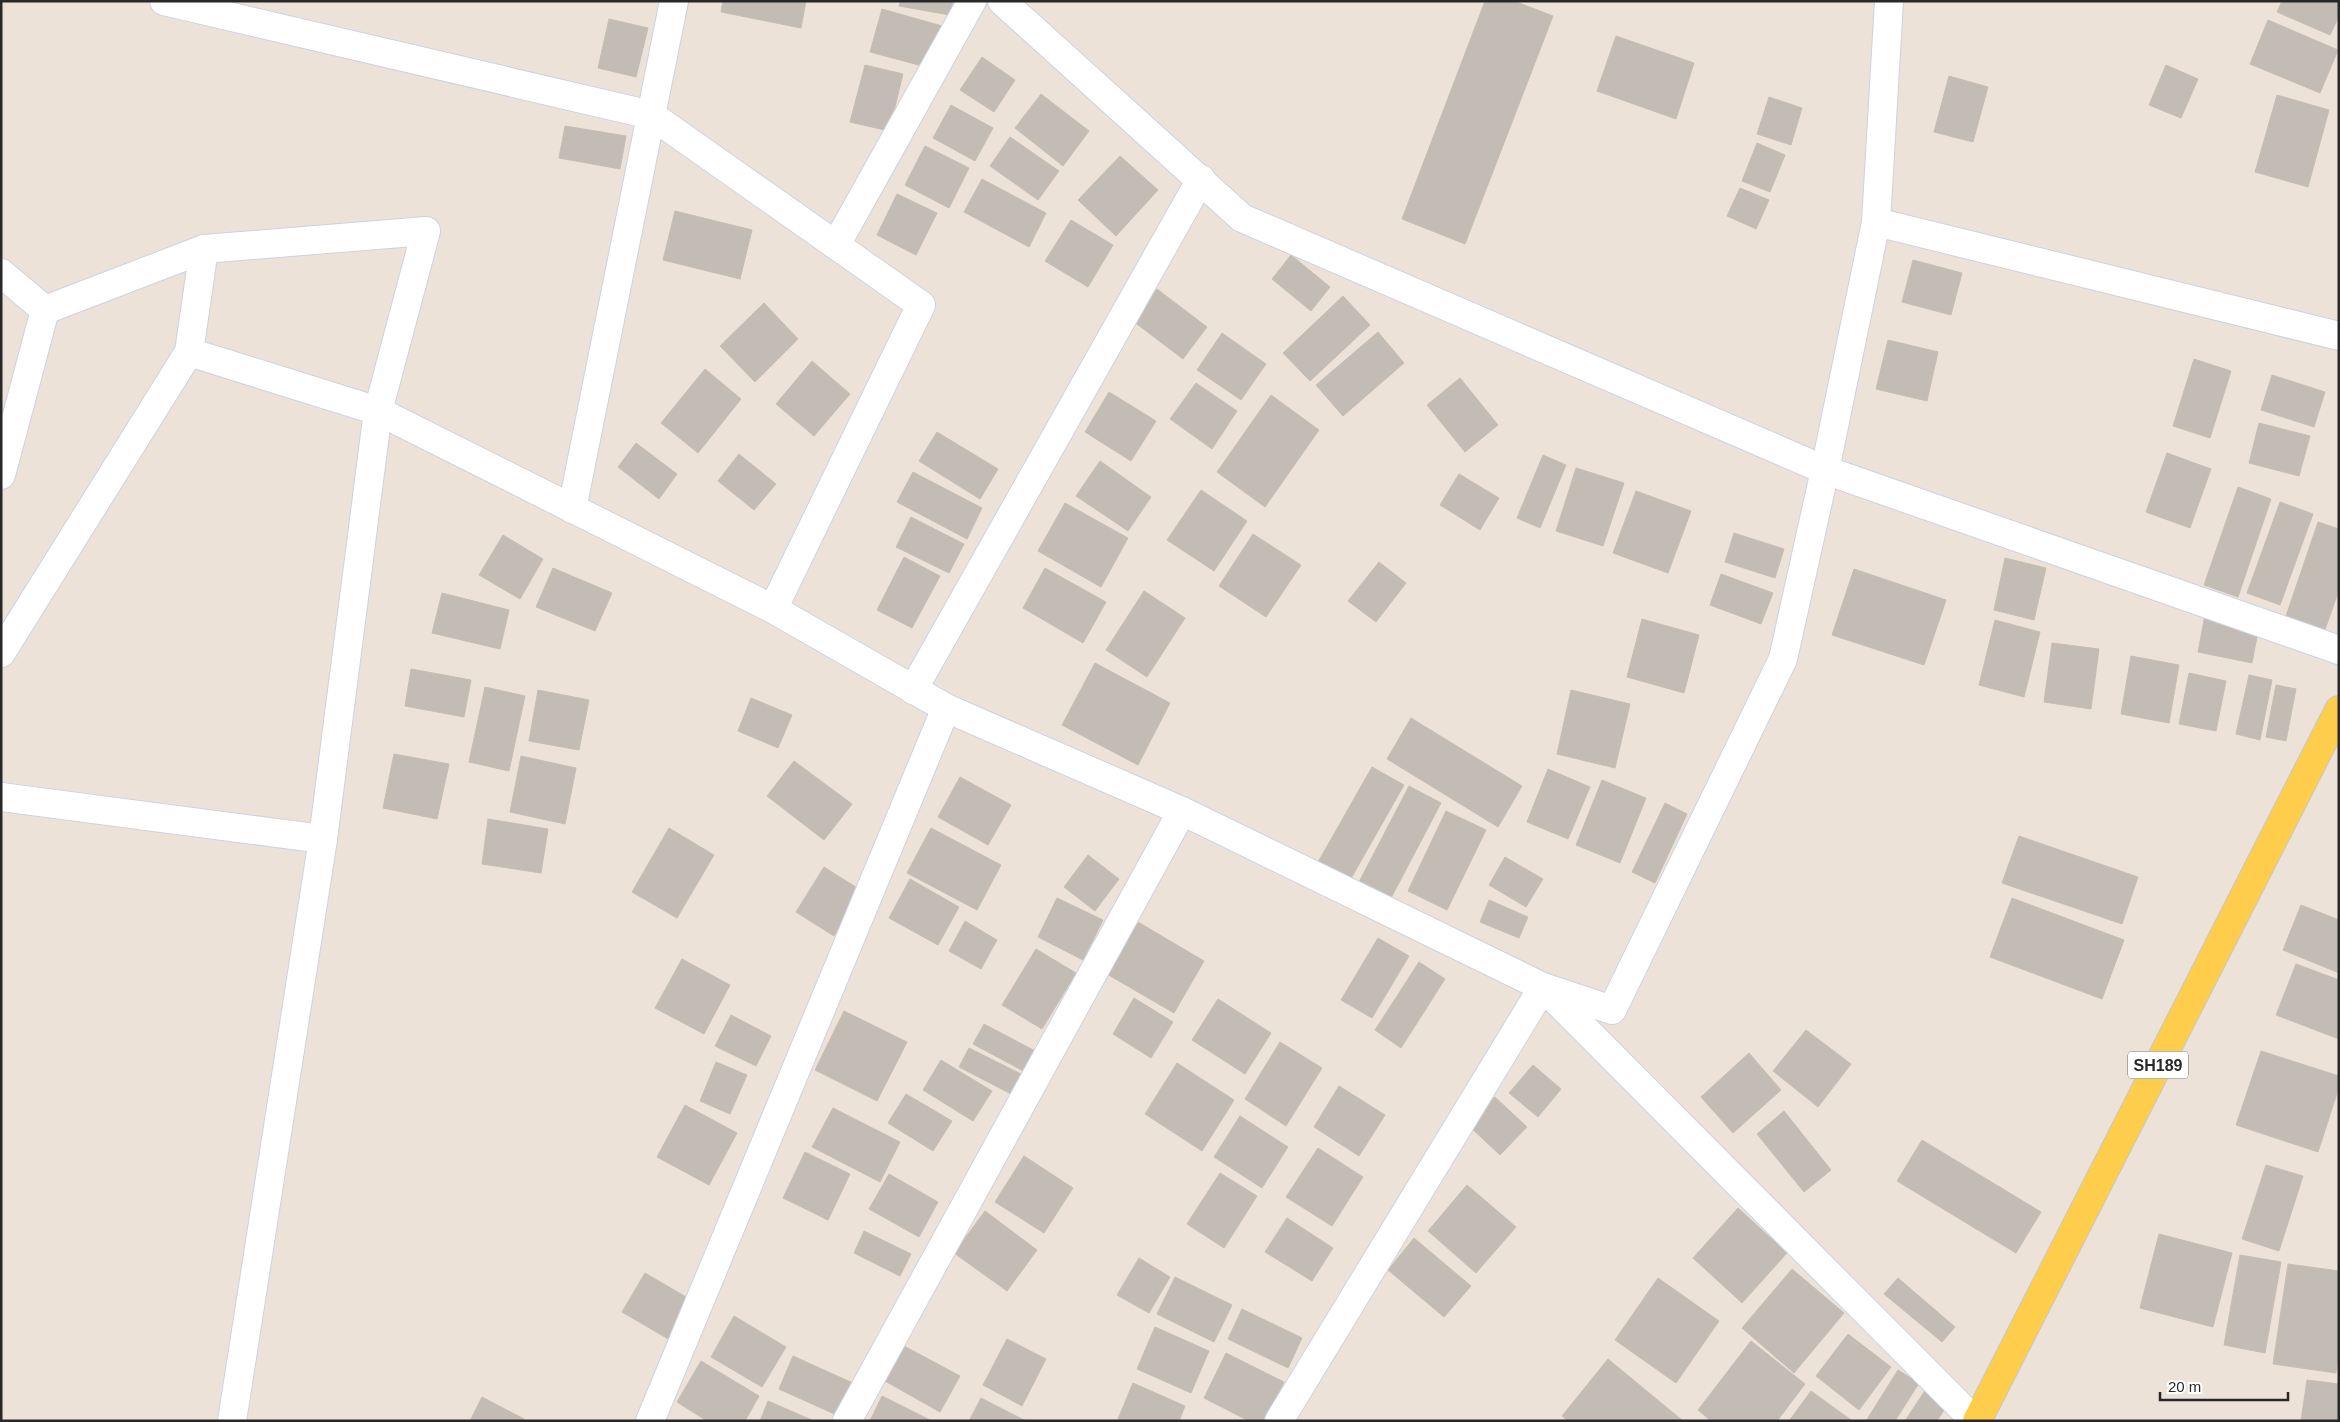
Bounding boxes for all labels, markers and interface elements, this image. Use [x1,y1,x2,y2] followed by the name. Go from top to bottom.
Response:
[2128,1052,2188,1078] road number: SH189
[2160,1370,2288,1402] scale bar
[2168,1378,2201,1395] text: 20 m

